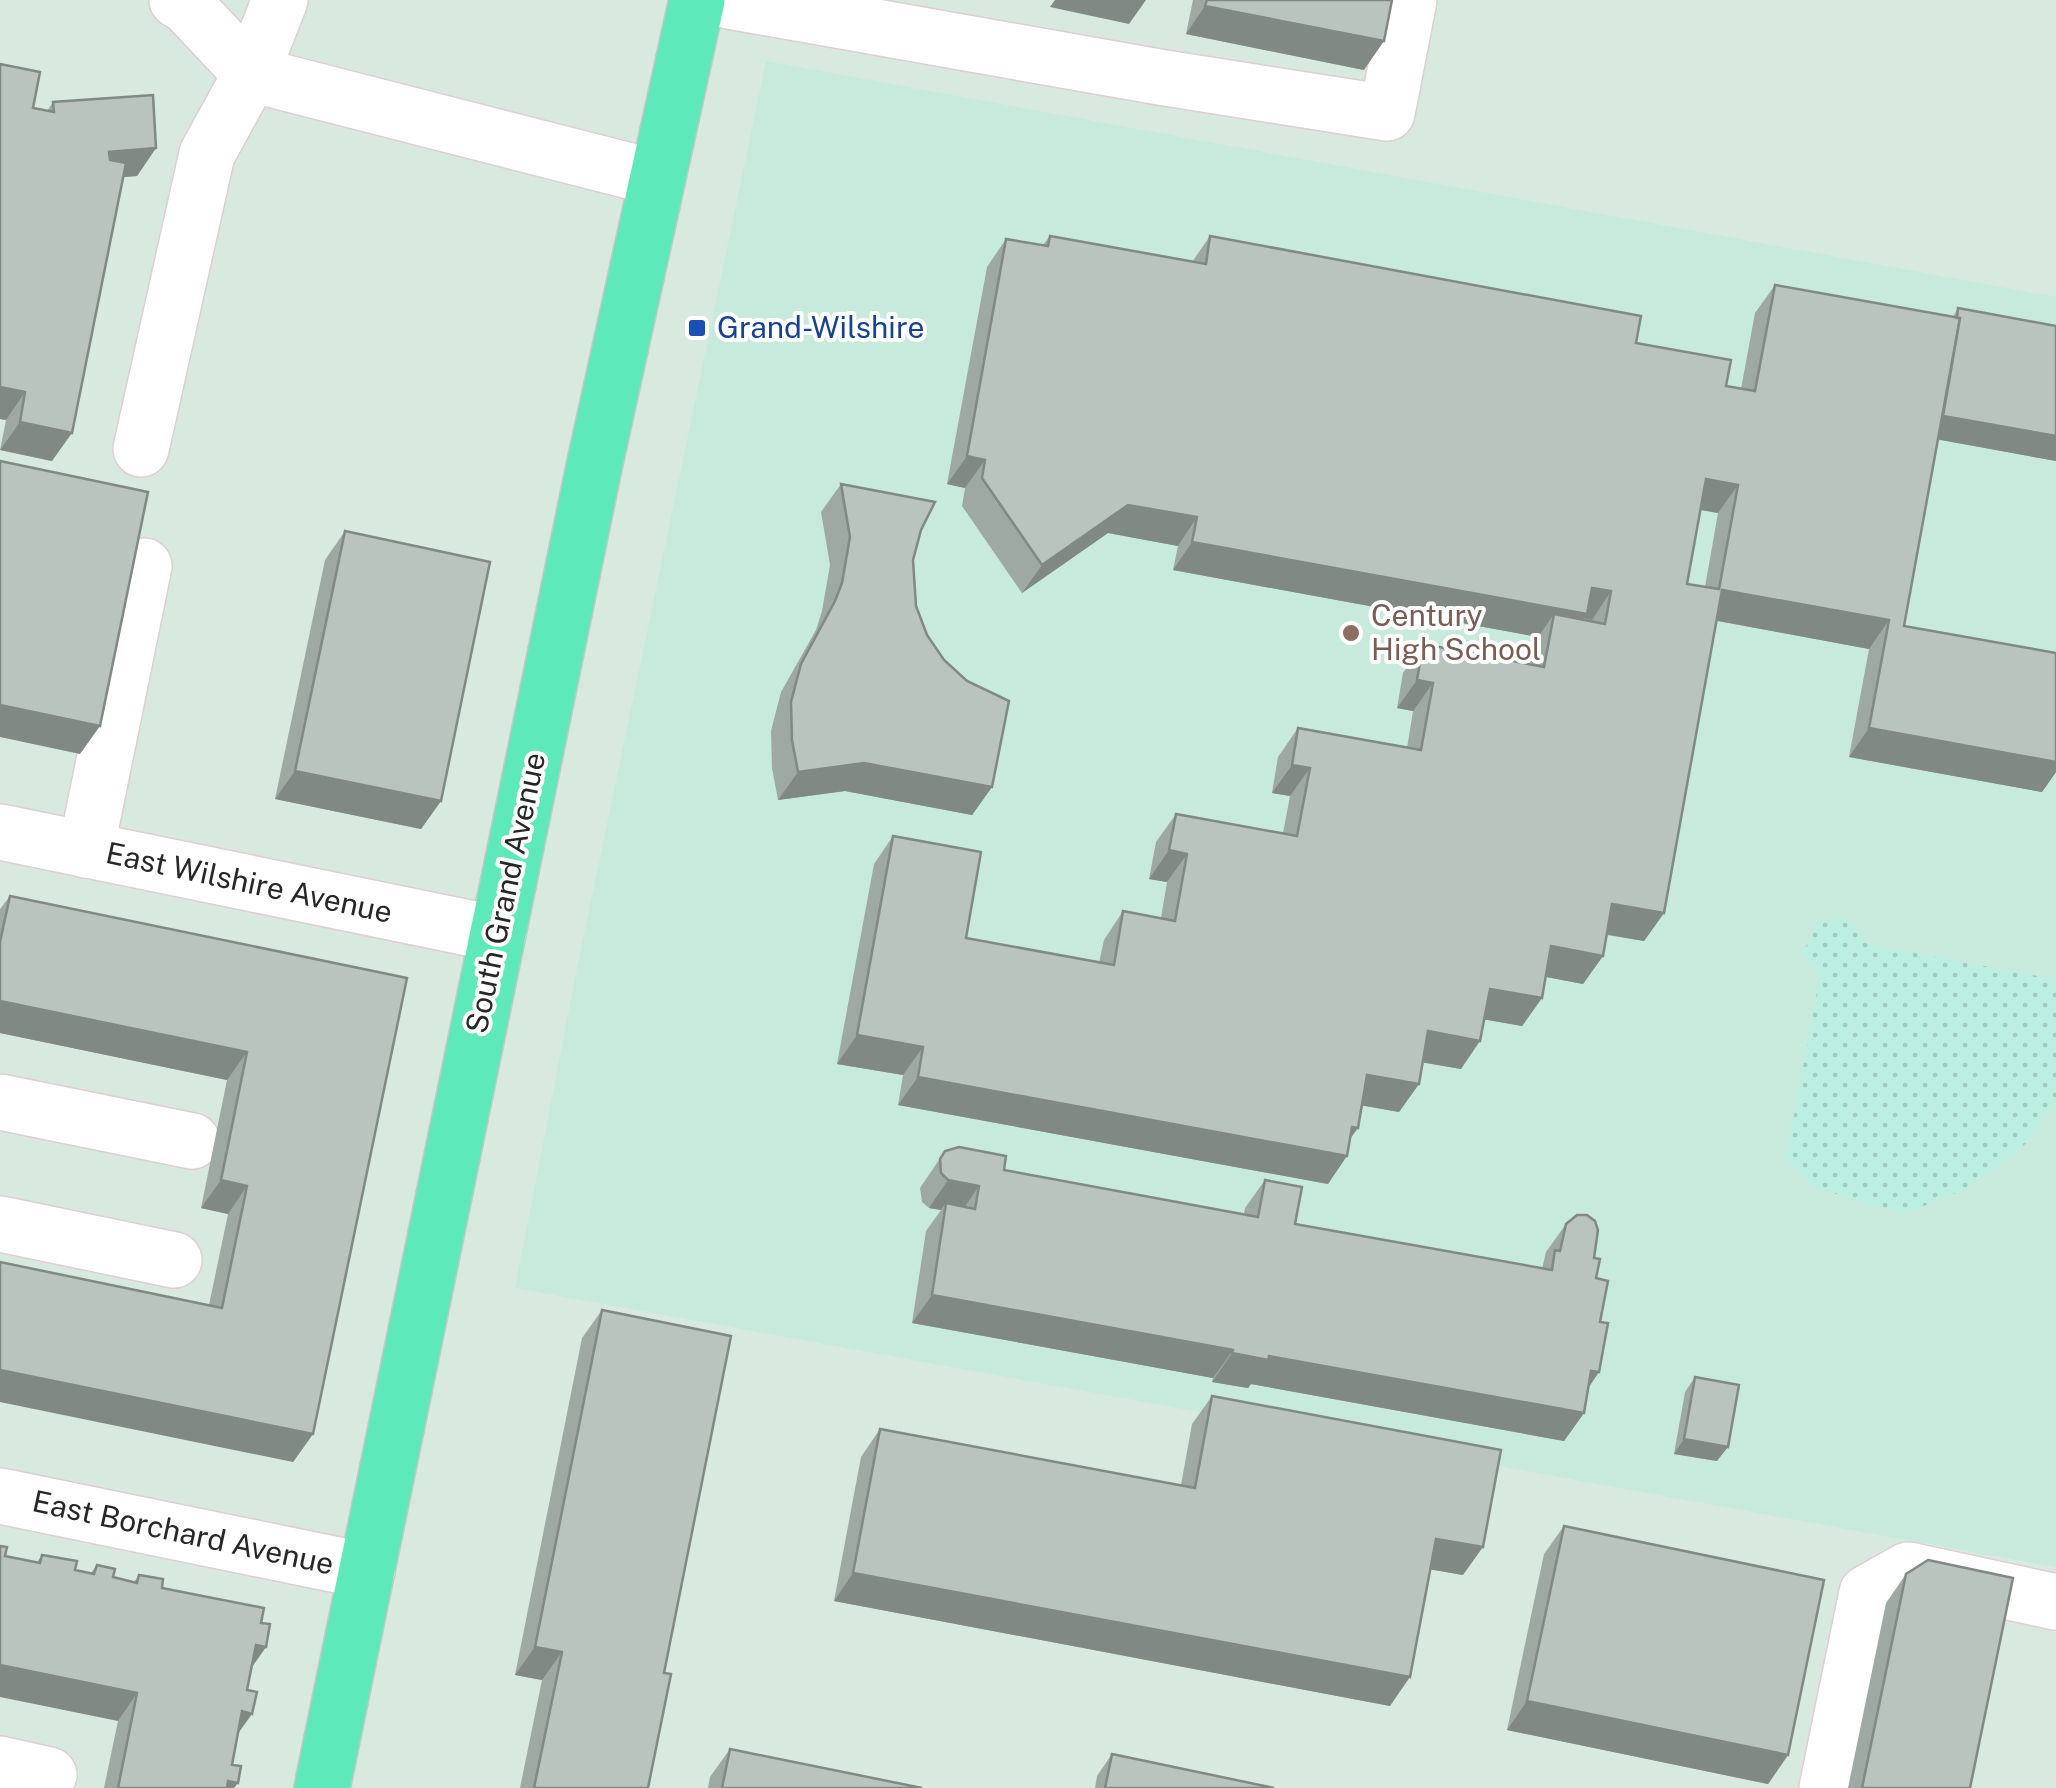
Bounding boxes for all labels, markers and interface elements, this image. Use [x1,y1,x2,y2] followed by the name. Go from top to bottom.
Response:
[717,309,924,345] place label: Grand-Wilshire
[686,317,708,339] marker: Grand-Wilshire
[1371,597,1541,667] place label: Century High School
[1340,622,1362,644] marker: Century High School
[458,749,552,1036] street label: South Grand Avenue
[103,834,396,930] street label: East Wilshire Avenue
[29,1483,337,1582] street label: East Borchard Avenue

